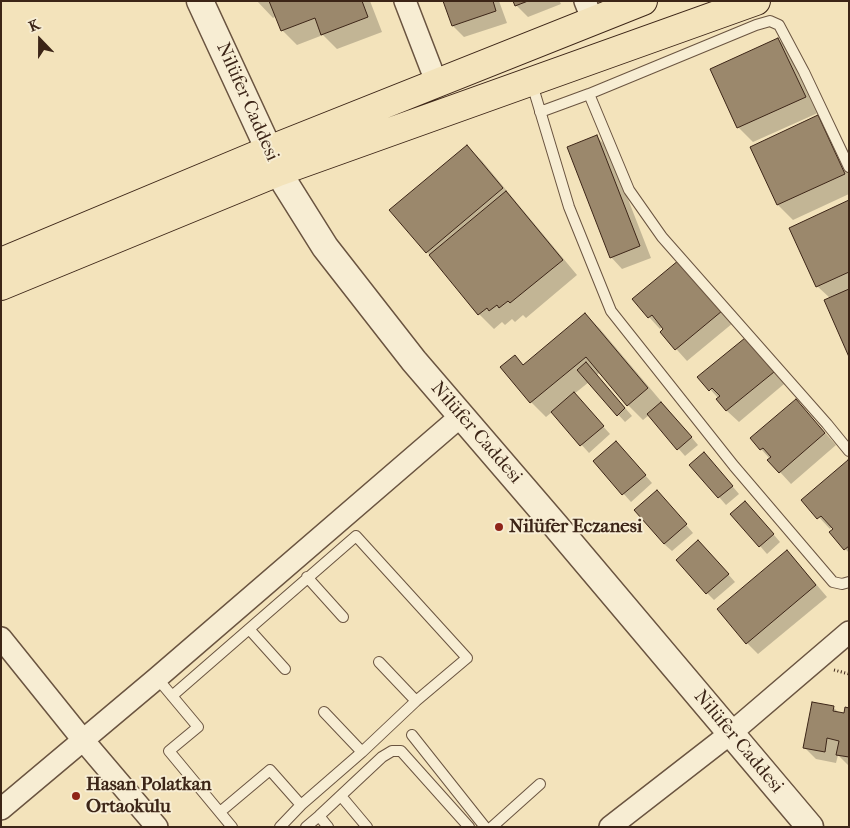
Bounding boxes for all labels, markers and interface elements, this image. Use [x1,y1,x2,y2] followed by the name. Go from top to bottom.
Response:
[15,15,65,65] north arrow
[26,16,42,35] text: K
[211,39,283,165] street label: Nilüfer Caddesi
[426,377,526,489] street label: Nilüfer Caddesi
[509,516,642,538] place label: Nilüfer Eczanesi
[493,521,505,533] marker: Nilüfer Eczanesi
[688,686,788,798] street label: Nilüfer Caddesi
[86,774,212,818] place label: Hasan Polatkan Ortaokulu
[70,790,82,802] marker: Hasan Polatkan Ortaokulu

